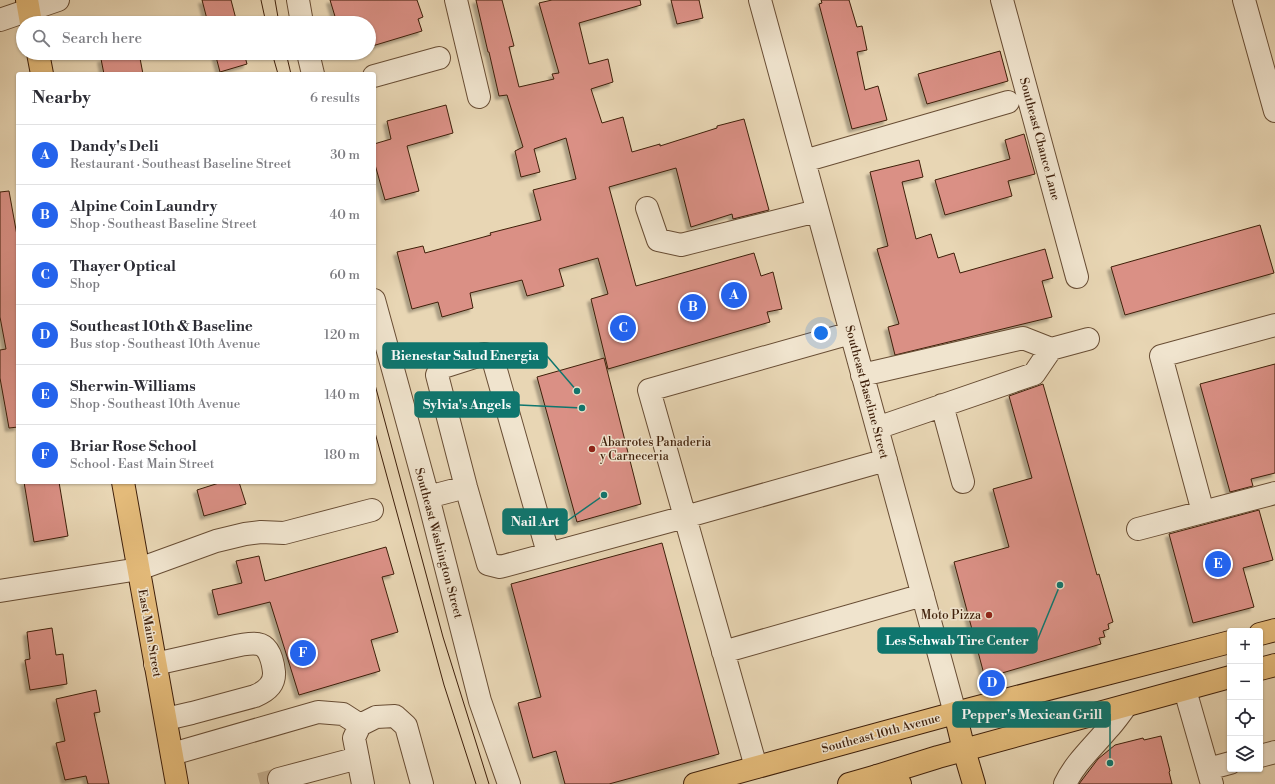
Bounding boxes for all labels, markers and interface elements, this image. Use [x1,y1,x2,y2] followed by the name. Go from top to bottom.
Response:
[16,16,376,60] search box
[30,27,52,49] icon: search
[62,29,142,48] text: Search here
[1016,76,1063,202] street label: Southeast Chance Lane
[32,87,91,109] text: Nearby
[310,90,360,106] text: 6 results
[70,137,159,156] text: Dandy's Deli
[40,147,50,163] text: A
[330,147,360,163] text: 30 m
[70,156,291,172] text: Restaurant · Southeast Baseline Street
[70,197,217,216] text: Alpine Coin Laundry
[40,207,50,223] text: B
[330,207,360,223] text: 40 m
[70,216,257,232] text: Shop · Southeast Baseline Street
[70,257,176,276] text: Thayer Optical
[40,267,50,283] text: C
[329,267,360,283] text: 60 m
[70,276,100,292] text: Shop
[721,280,747,310] pin: A
[680,292,706,322] pin: B
[610,313,636,343] pin: C
[70,317,253,336] text: Southeast 10th & Baseline
[811,323,831,343] your location
[841,324,892,461] street label: Southeast Baseline Street
[40,327,50,343] text: D
[324,327,360,343] text: 120 m
[70,336,260,352] text: Bus stop · Southeast 10th Avenue
[383,343,547,368] callout: Bienestar Salud Energia
[391,348,540,364] text: Bienestar Salud Energia
[70,377,196,396] text: Sherwin-Williams
[40,387,50,403] text: E
[324,387,360,403] text: 140 m
[415,392,519,417] callout: Sylvia's Angels
[70,396,240,412] text: Shop · Southeast 10th Avenue
[423,397,511,413] text: Sylvia's Angels
[599,435,712,464] place label: Abarrotes Panaderia y Carneceria
[70,437,197,456] text: Briar Rose School
[587,444,597,454] marker: Abarrotes Panaderia y Carneceria
[40,447,50,463] text: F
[324,447,360,463] text: 180 m
[70,456,214,472] text: School · East Main Street
[411,466,466,621] street label: Southeast Washington Street
[503,509,567,534] callout: Nail Art
[511,514,560,530] text: Nail Art
[1205,549,1231,579] pin: E
[134,588,165,679] street label: East Main Street
[921,608,982,623] place label: Moto Pizza
[984,610,994,620] marker: Moto Pizza
[878,628,1037,653] callout: Les Schwab Tire Center
[1227,628,1263,772] map controls
[1227,628,1263,664] button: +
[885,633,1029,649] text: Les Schwab Tire Center
[290,638,316,668] pin: F
[1227,664,1263,700] button: −
[979,668,1005,698] pin: D
[1227,700,1263,736] button: locate
[953,702,1110,727] callout: Pepper's Mexican Grill
[962,707,1103,723] text: Pepper's Mexican Grill
[820,710,942,757] street label: Southeast 10th Avenue
[1227,736,1263,772] button: layers

